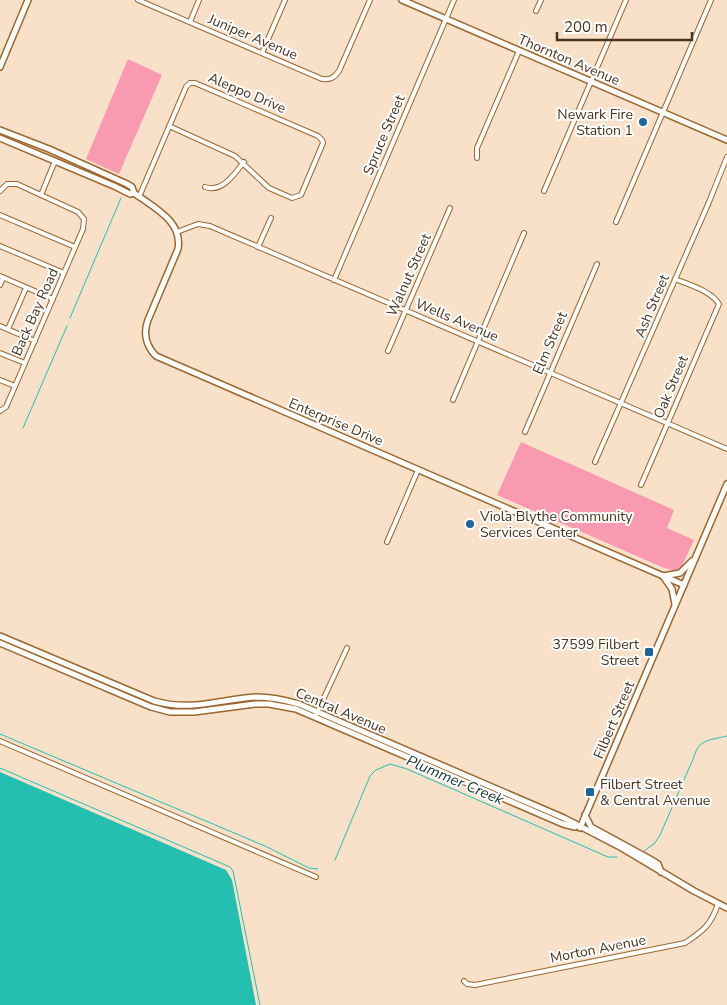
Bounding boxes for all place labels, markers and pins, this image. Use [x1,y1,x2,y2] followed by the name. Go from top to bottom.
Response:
[557,105,633,140] place label: Newark Fire Station 1
[637,116,649,128] marker: Newark Fire Station 1
[479,507,633,542] place label: Viola Blythe Community Services Center
[464,518,476,530] marker: Viola Blythe Community Services Center
[552,635,639,670] place label: 37599 Filbert Street
[643,646,655,658] marker: 37599 Filbert Street
[600,775,710,810] place label: Filbert Street & Central Avenue
[584,786,596,798] marker: Filbert Street & Central Avenue

